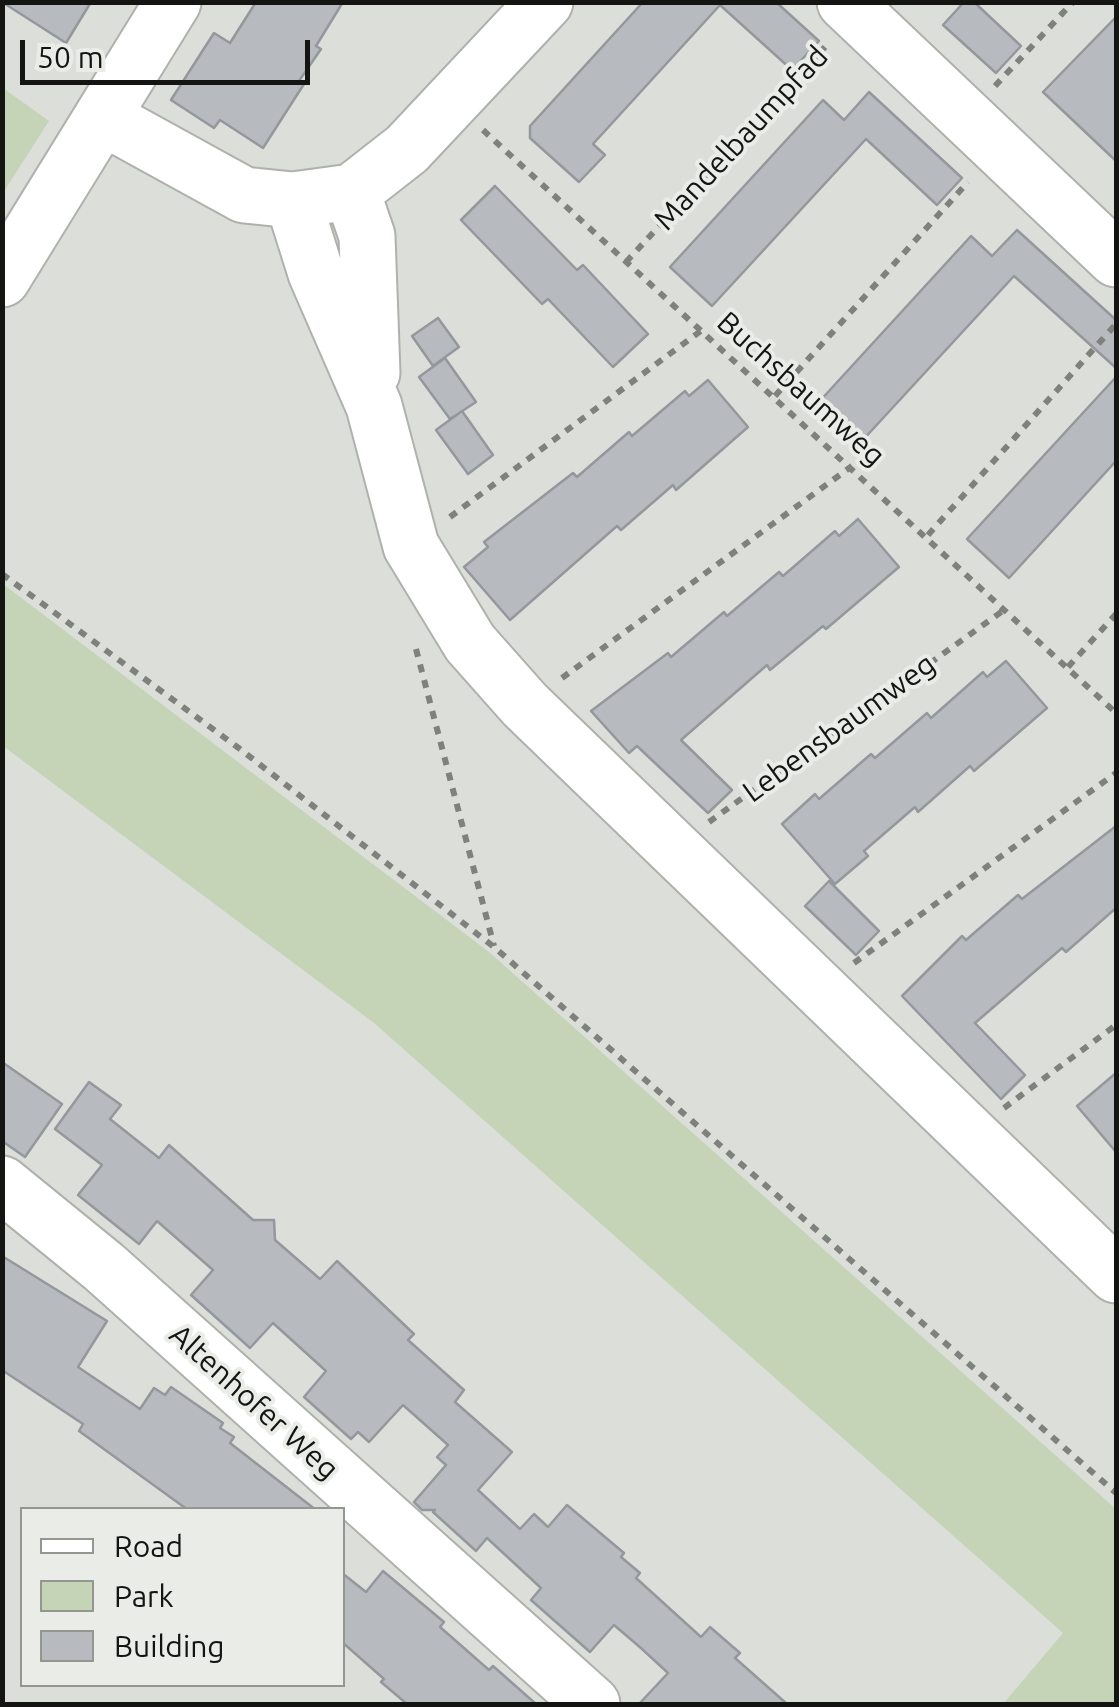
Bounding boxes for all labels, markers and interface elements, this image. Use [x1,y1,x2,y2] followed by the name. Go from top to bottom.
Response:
[25,20,315,82] scale bar
[647,39,835,237] street label: Mandelbaumpfad
[37,40,104,74] text: 50 m
[710,304,892,474] street label: Buchsbaumweg
[736,646,942,810] street label: Lebensbaumweg
[162,1317,346,1487] street label: Altenhofer Weg
[20,1507,345,1687] legend
[114,1529,183,1563] text: Road
[114,1579,174,1613] text: Park
[114,1629,225,1663] text: Building

